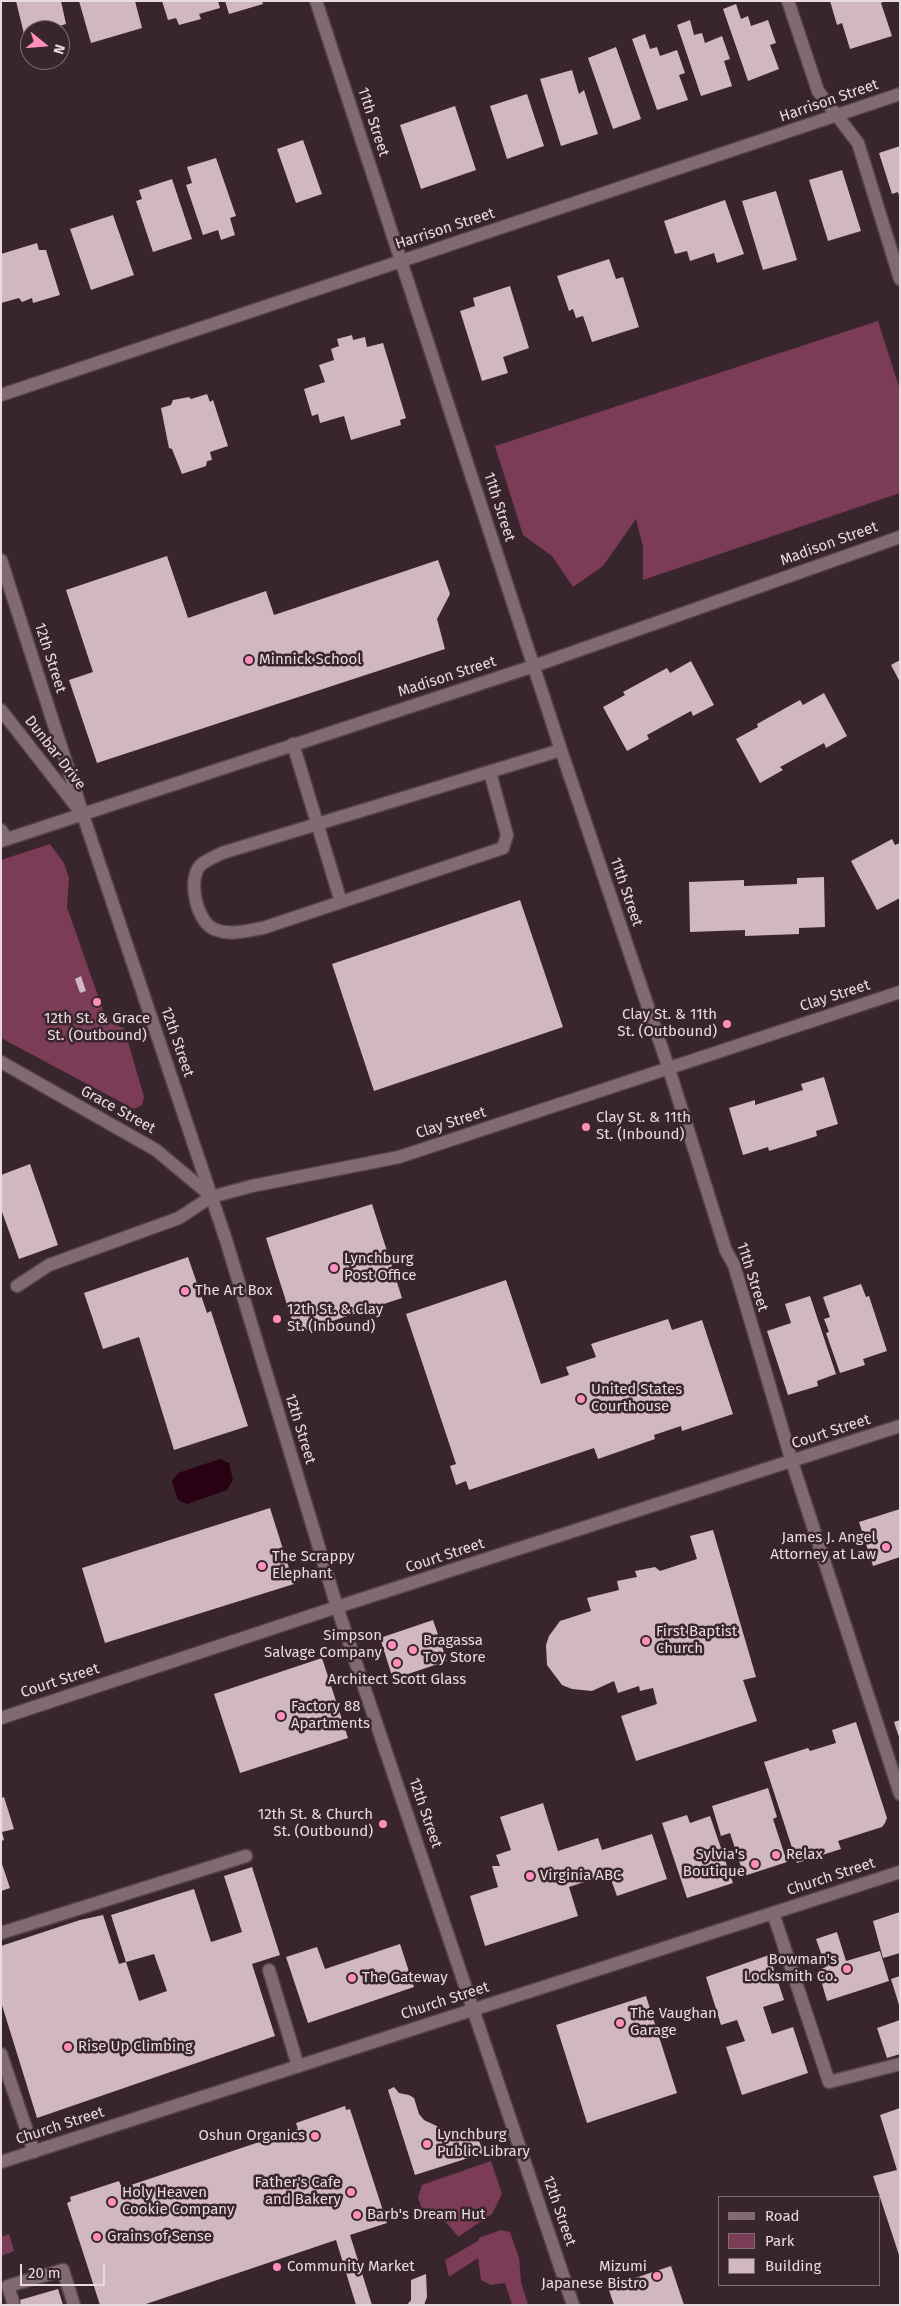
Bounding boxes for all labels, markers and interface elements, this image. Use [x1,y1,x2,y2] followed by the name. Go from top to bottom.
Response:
[20,20,70,70] north arrow
[49,42,68,56] text: N
[777,76,881,126] street label: Harrison Street
[353,85,393,159] street label: 11th Street
[393,204,497,254] street label: Harrison Street
[479,470,519,544] street label: 11th Street
[778,518,880,570] street label: Madison Street
[30,621,70,695] street label: 12th Street
[259,651,362,669] place label: Minnick School
[396,653,498,701] street label: Madison Street
[243,654,255,666] marker: Minnick School
[20,712,90,794] street label: Dunbar Drive
[606,855,646,929] street label: 11th Street
[798,976,872,1016] street label: Clay Street
[91,996,103,1008] marker: 12th St. & Grace St. (Outbound)
[157,1005,197,1079] street label: 12th Street
[617,1006,717,1041] place label: Clay St. & 11th St. (Outbound)
[44,1010,150,1045] place label: 12th St. & Grace St. (Outbound)
[721,1018,733,1030] marker: Clay St. & 11th St. (Outbound)
[78,1082,158,1138] street label: Grace Street
[414,1103,488,1143] street label: Clay Street
[596,1109,691,1144] place label: Clay St. & 11th St. (Inbound)
[580,1121,592,1133] marker: Clay St. & 11th St. (Inbound)
[732,1240,772,1314] street label: 11th Street
[344,1250,416,1285] place label: Lynchburg Post Office
[328,1262,340,1274] marker: Lynchburg Post Office
[195,1282,272,1300] place label: The Art Box
[179,1285,191,1297] marker: The Art Box
[287,1301,383,1336] place label: 12th St. & Clay St. (Inbound)
[271,1313,283,1325] marker: 12th St. & Clay St. (Inbound)
[591,1381,682,1416] place label: United States Courthouse
[281,1392,319,1466] street label: 12th Street
[575,1393,587,1405] marker: United States Courthouse
[789,1411,873,1453] street label: Court Street
[770,1529,876,1564] place label: James J. Angel Attorney at Law
[403,1535,487,1577] street label: Court Street
[880,1541,892,1553] marker: James J. Angel Attorney at Law
[272,1548,355,1583] place label: The Scrappy Elephant
[256,1560,268,1572] marker: The Scrappy Elephant
[656,1623,737,1658] place label: First Baptist Church
[264,1627,382,1662] place label: Simpson Salvage Company
[423,1632,486,1667] place label: Bragassa Toy Store
[640,1635,652,1647] marker: First Baptist Church
[386,1639,398,1651] marker: Simpson Salvage Company
[407,1644,419,1656] marker: Bragassa Toy Store
[391,1657,403,1669] marker: Architect Scott Glass
[18,1660,102,1702] street label: Court Street
[328,1671,466,1689] place label: Architect Scott Glass
[291,1698,370,1733] place label: Factory 88 Apartments
[275,1710,287,1722] marker: Factory 88 Apartments
[405,1776,445,1850] street label: 12th Street
[258,1806,373,1841] place label: 12th St. & Church St. (Outbound)
[377,1818,389,1830] marker: 12th St. & Church St. (Outbound)
[683,1846,745,1881] place label: Sylvia's Boutique
[786,1846,823,1864] place label: Relax
[770,1849,782,1861] marker: Relax
[785,1854,877,1900] street label: Church Street
[749,1858,761,1870] marker: Sylvia's Boutique
[540,1867,621,1885] place label: Virginia ABC
[524,1870,536,1882] marker: Virginia ABC
[744,1951,837,1986] place label: Bowman's Locksmith Co.
[841,1963,853,1975] marker: Bowman's Locksmith Co.
[362,1969,448,1987] place label: The Gateway
[346,1972,358,1984] marker: The Gateway
[399,1978,491,2024] street label: Church Street
[630,2005,717,2040] place label: The Vaughan Garage
[614,2017,626,2029] marker: The Vaughan Garage
[78,2038,193,2056] place label: Rise Up Climbing
[62,2041,74,2053] marker: Rise Up Climbing
[14,2103,106,2149] street label: Church Street
[437,2126,530,2161] place label: Lynchburg Public Library
[199,2127,305,2145] place label: Oshun Organics
[309,2130,321,2142] marker: Oshun Organics
[421,2138,433,2150] marker: Lynchburg Public Library
[255,2174,341,2209] place label: Father's Cafe and Bakery
[539,2174,579,2248] street label: 12th Street
[122,2184,234,2219] place label: Holy Heaven Cookie Company
[345,2186,357,2198] marker: Father's Cafe and Bakery
[106,2196,118,2208] marker: Holy Heaven Cookie Company
[718,2196,881,2286] legend
[367,2206,485,2224] place label: Barb's Dream Hut
[765,2207,800,2225] text: Road
[351,2209,363,2221] marker: Barb's Dream Hut
[107,2228,212,2246] place label: Grains of Sense
[91,2231,103,2243] marker: Grains of Sense
[765,2232,795,2250] text: Park
[22,2254,108,2286] scale bar
[765,2257,821,2275] text: Building
[287,2258,415,2276] place label: Community Market
[541,2258,647,2293] place label: Mizumi Japanese Bistro
[271,2261,283,2273] marker: Community Market
[28,2264,61,2282] text: 20 m
[651,2270,663,2282] marker: Mizumi Japanese Bistro

